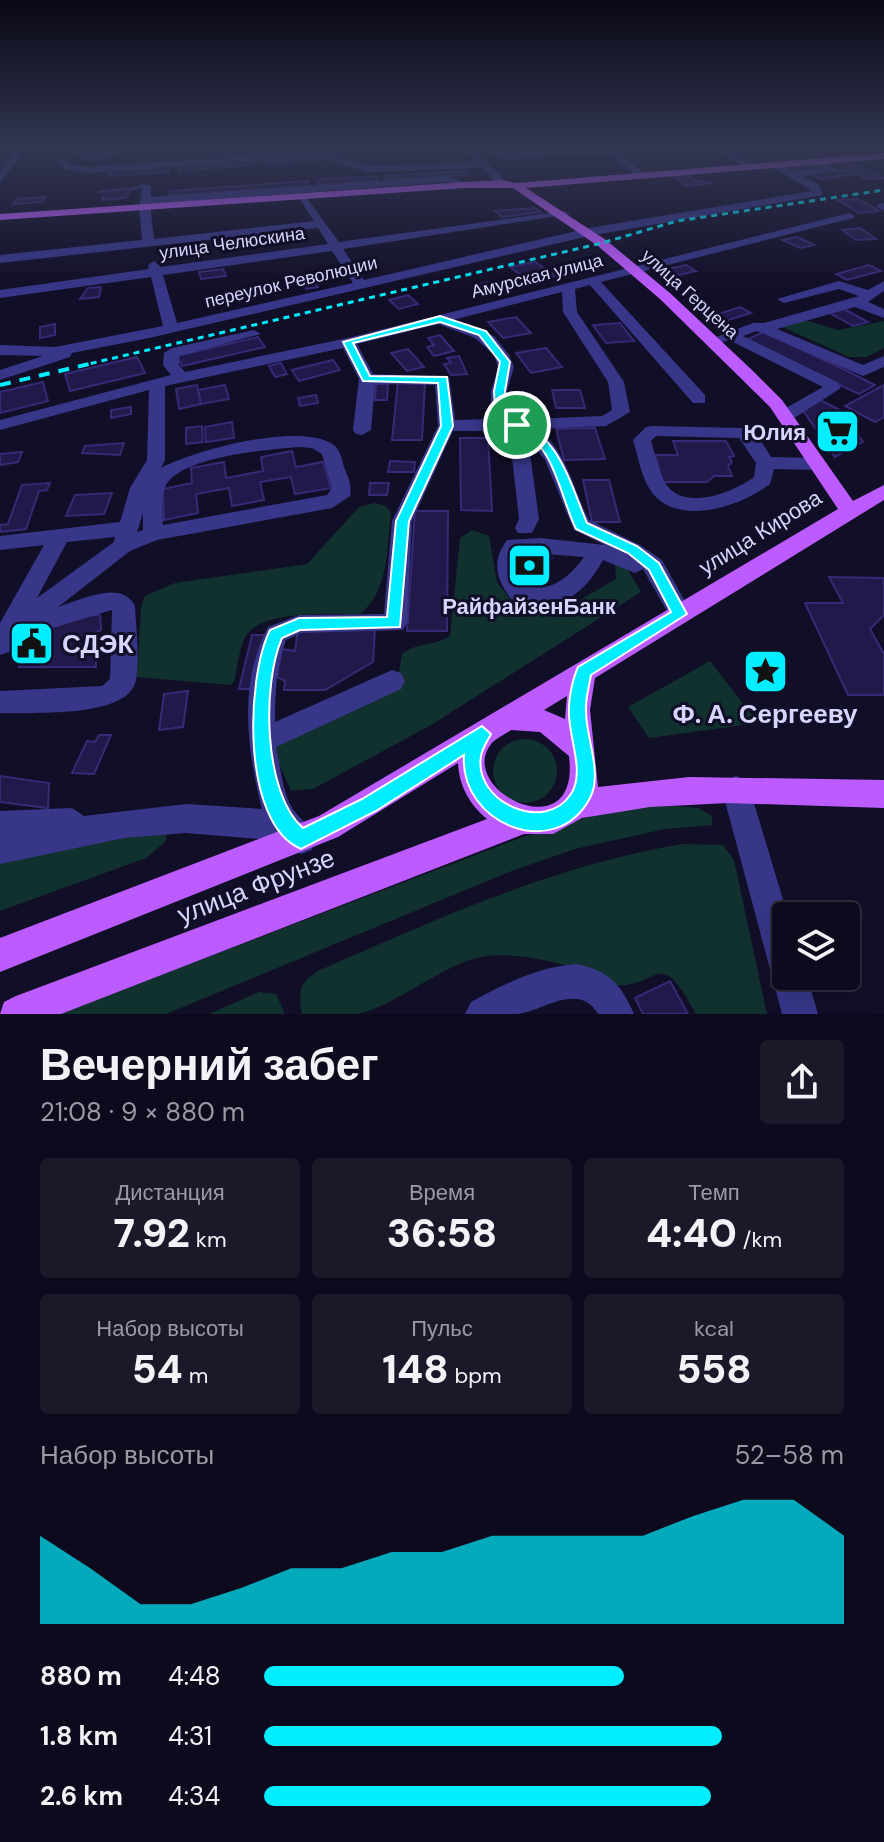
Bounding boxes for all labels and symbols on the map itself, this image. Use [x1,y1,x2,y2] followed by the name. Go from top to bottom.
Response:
[158,221,307,265] street label: улица Челюскина
[636,244,744,345] street label: улица Герцена
[469,248,606,304] street label: Амурская улица
[202,250,380,314] street label: переулок Революции
[483,391,551,459] pin
[813,408,861,456] supermarket icon: Юлия
[744,418,806,447] place label: Юлия
[693,483,828,582] street label: улица Кирова
[505,541,553,589] bank icon: РайфайзенБанк
[442,592,617,621] place label: РайфайзенБанк
[7,620,55,668] public building icon: СДЭК
[62,627,133,661] place label: СДЭК
[741,647,789,695] place icon: Ф. А. Сергееву
[673,697,858,731] place label: Ф. А. Сергееву
[173,840,339,932] street label: улица Фрунзе

